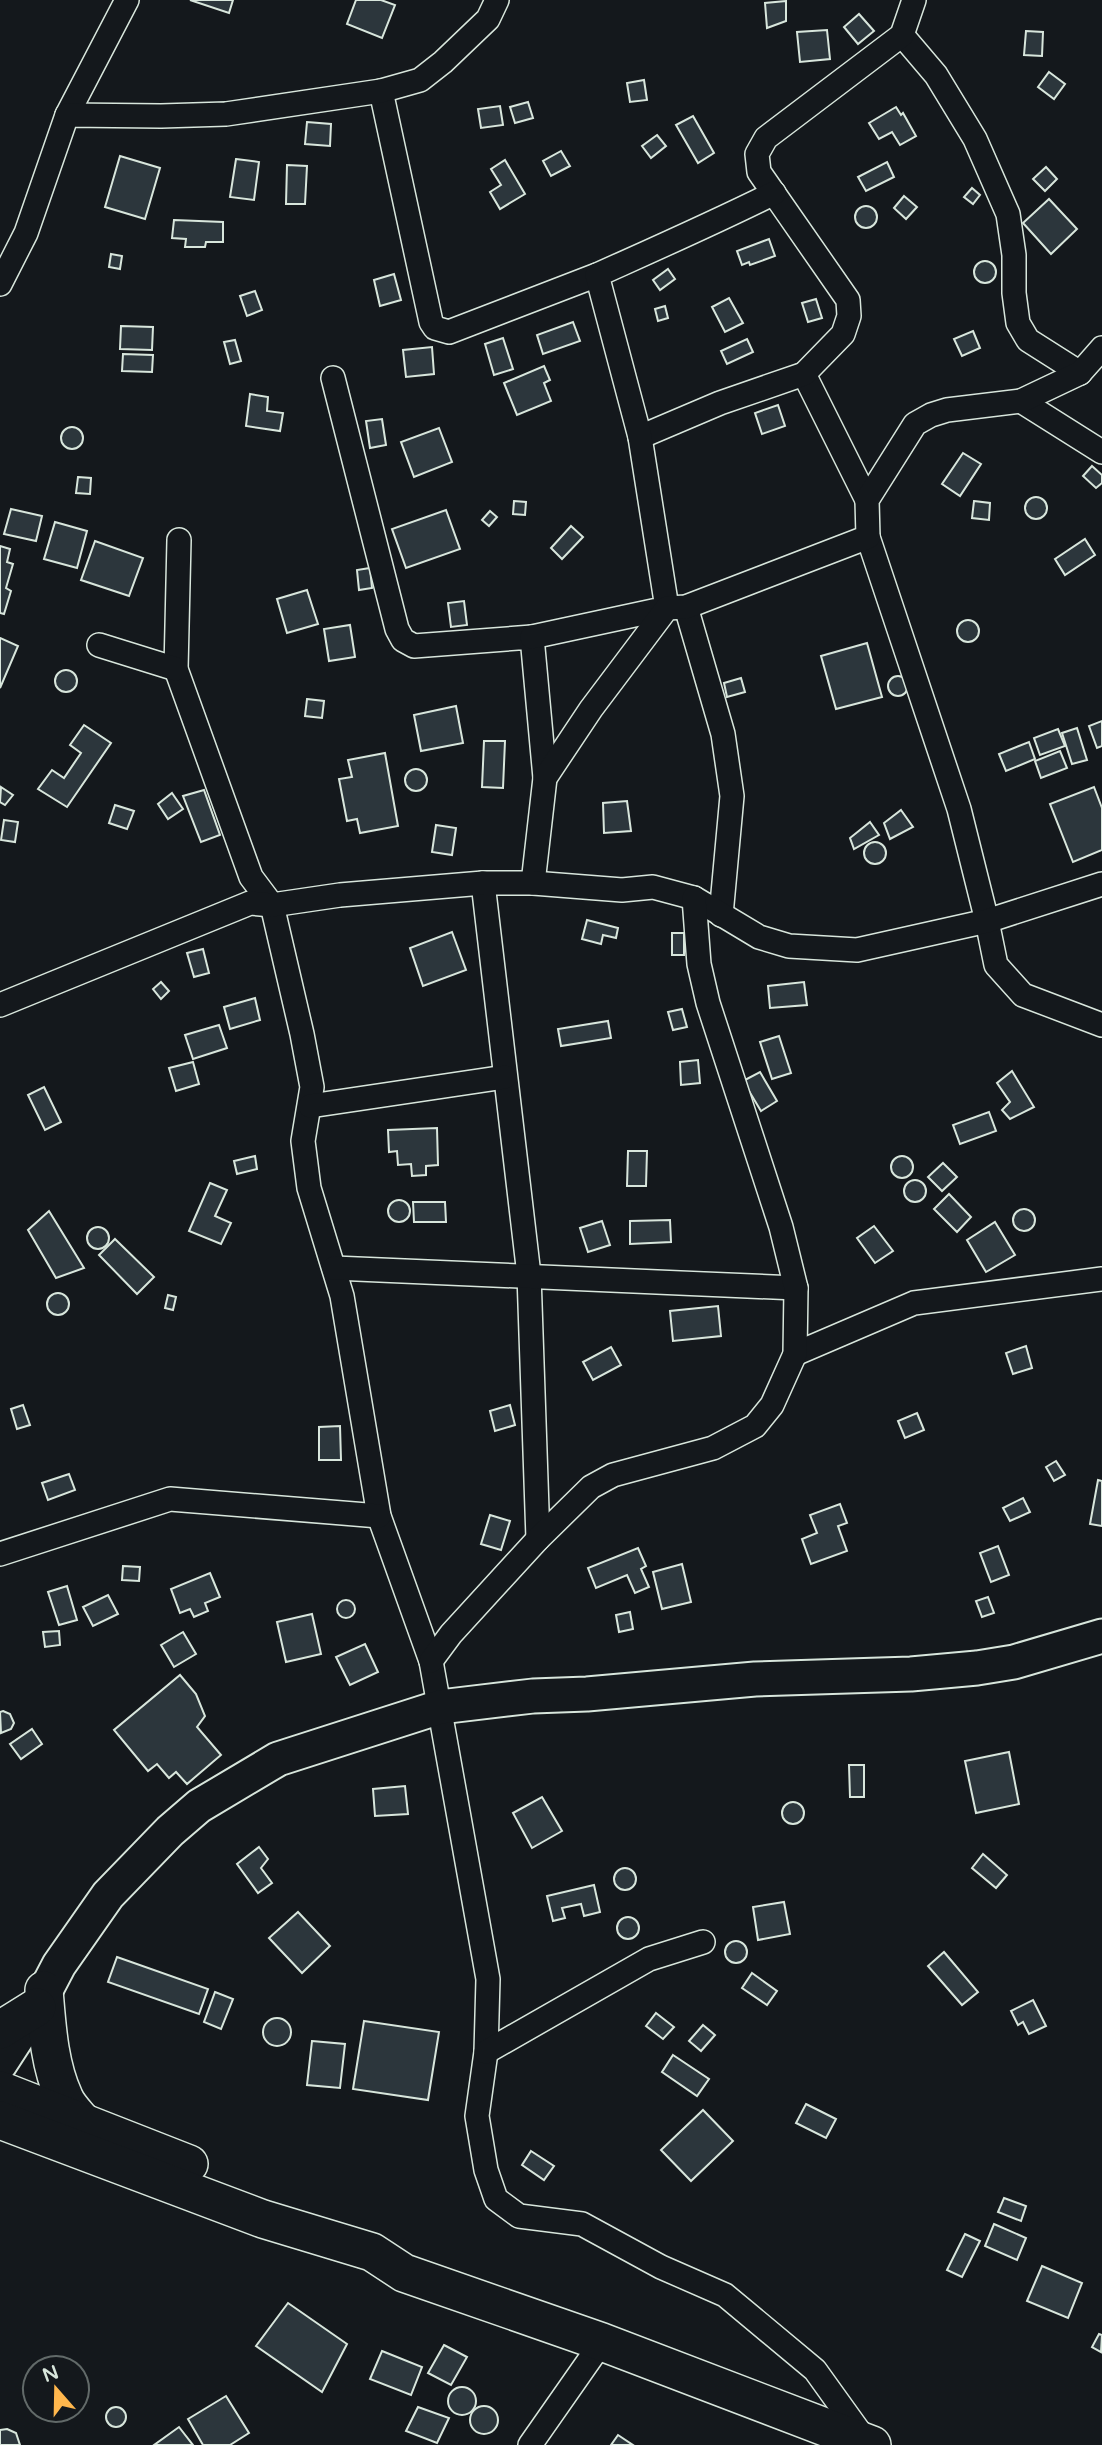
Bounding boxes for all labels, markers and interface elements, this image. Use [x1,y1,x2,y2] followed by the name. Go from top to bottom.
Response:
[21,2354,91,2424] north arrow
[40,2361,61,2387] text: N

